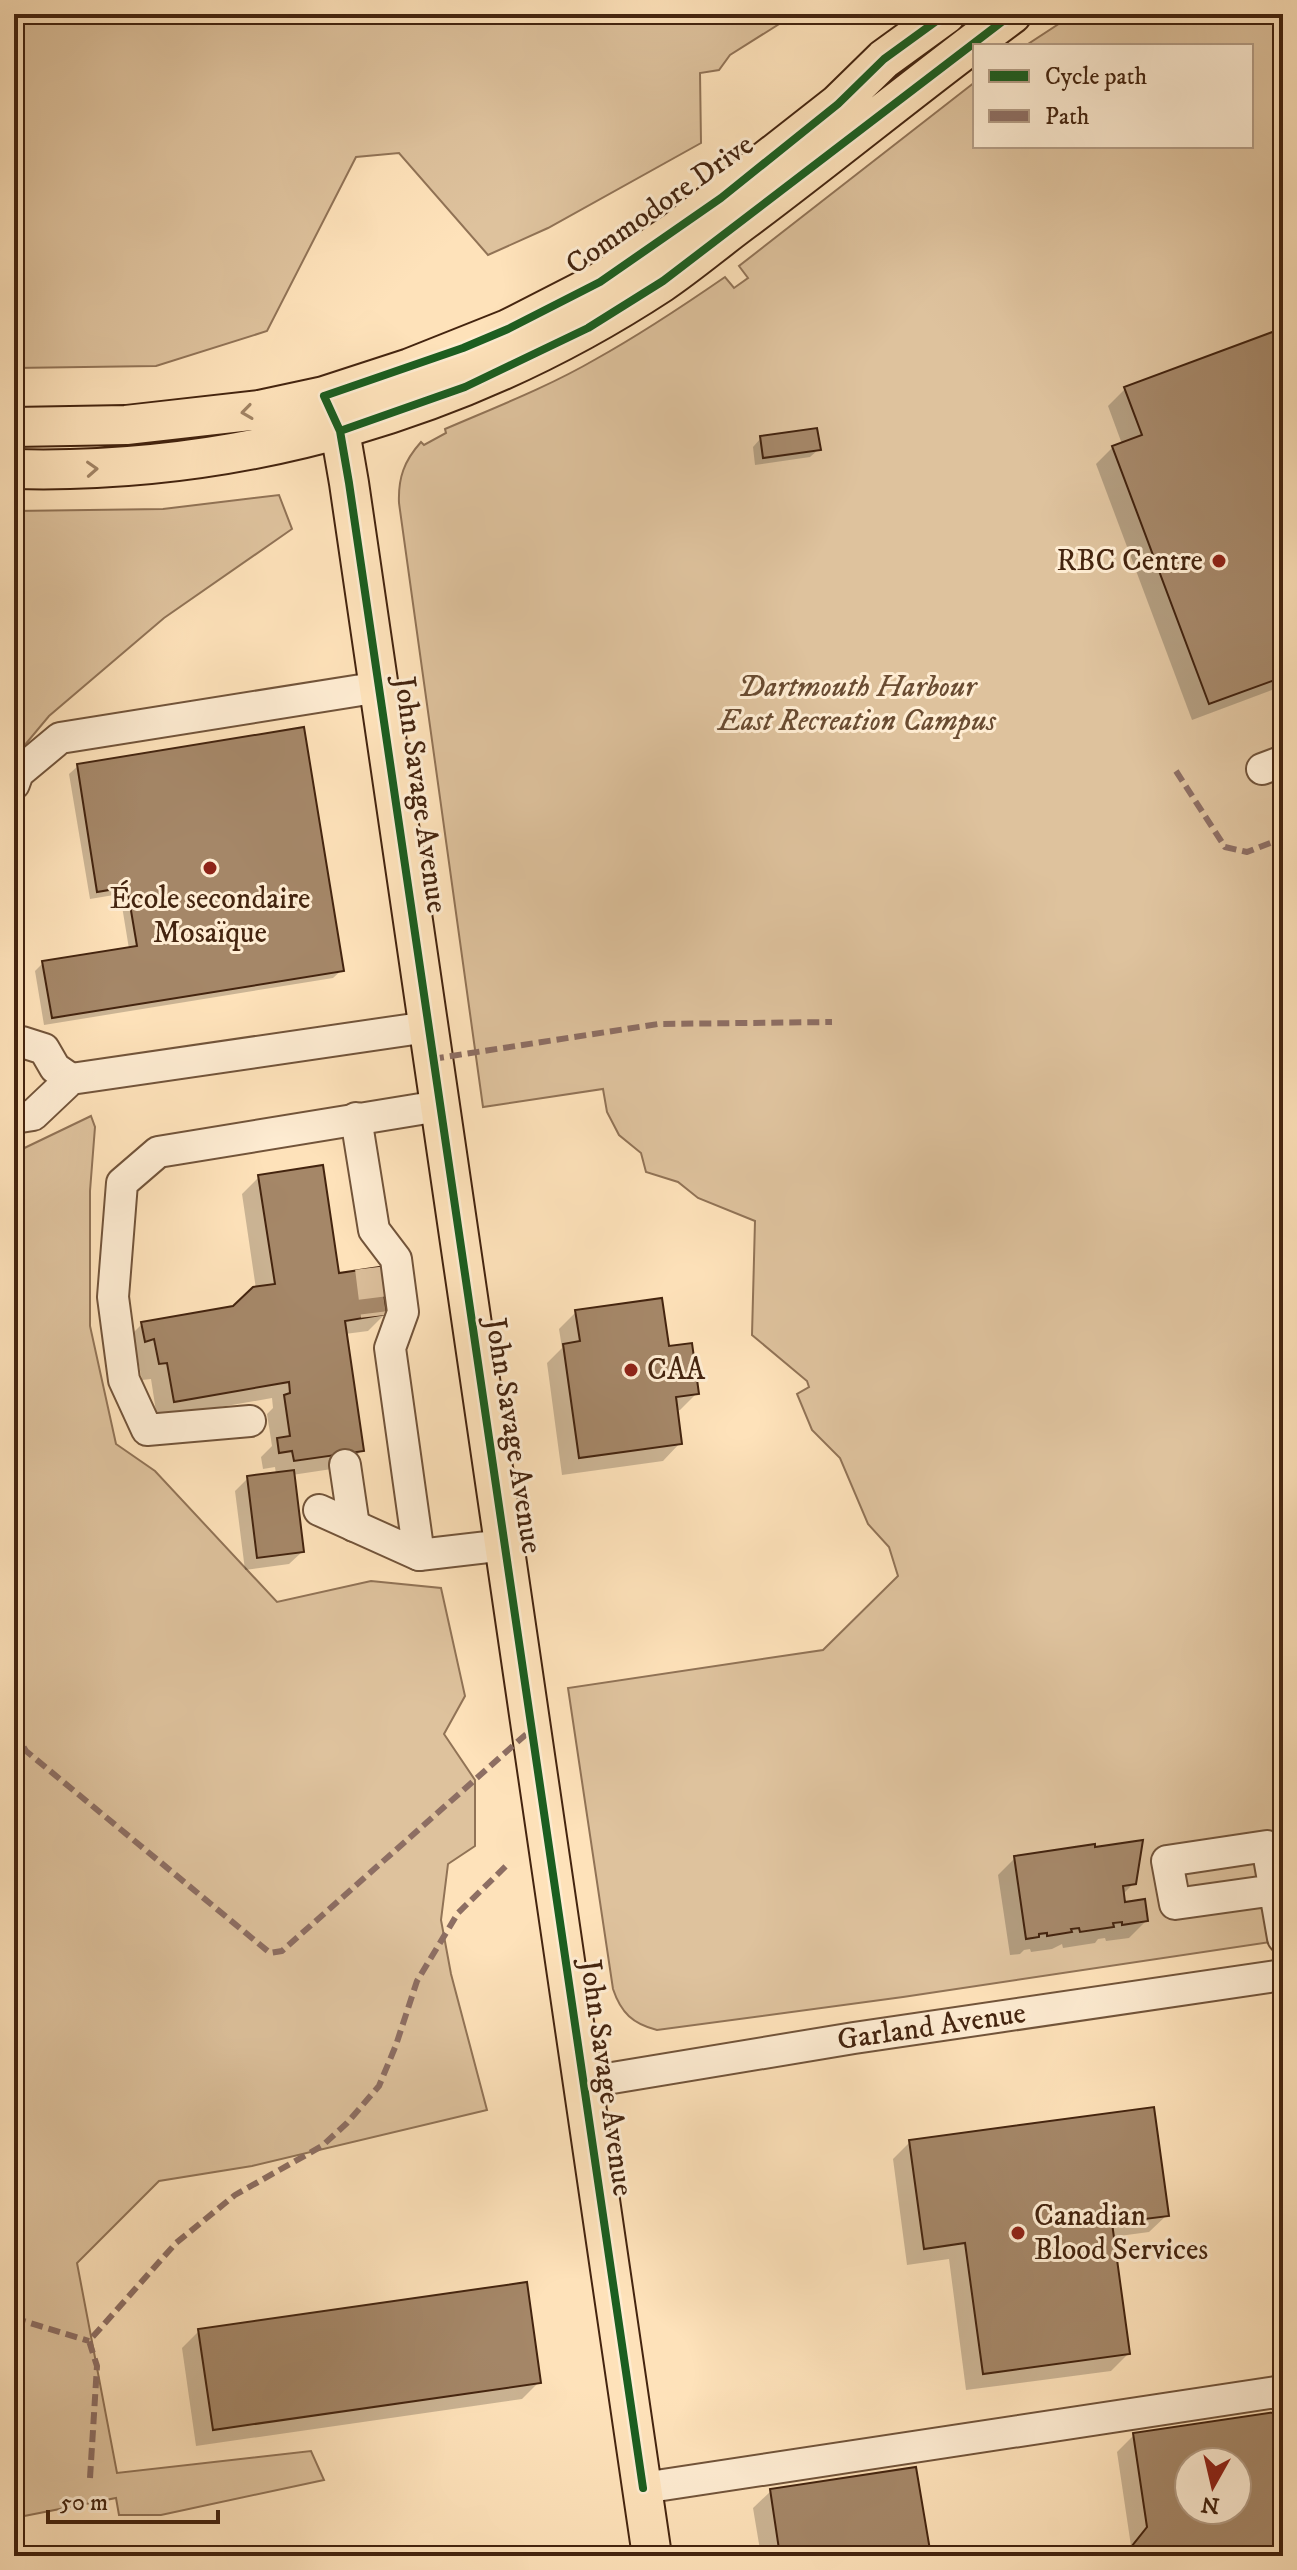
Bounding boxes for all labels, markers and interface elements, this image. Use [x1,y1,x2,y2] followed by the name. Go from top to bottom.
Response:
[973,44,1253,148] legend
[1045,62,1147,92] text: Cycle path
[1045,102,1090,132] text: Path
[559,127,761,283] street label: Commodore Drive
[240,403,254,420] one-way arrow
[86,461,99,478] one-way arrow
[1057,543,1203,580] place label: RBC Centre
[1210,552,1228,570] marker: RBC Centre
[716,669,997,740] park label: Dartmouth Harbour East Recreation Campus
[385,672,455,915] street label: John Savage Avenue
[201,859,219,877] marker: École secondaire Mosaïque
[110,880,310,952] place label: École secondaire Mosaïque
[476,1313,550,1556] street label: John Savage Avenue
[647,1352,706,1389] place label: CAA
[622,1361,640,1379] marker: CAA
[571,1955,641,2198] street label: John Savage Avenue
[834,1995,1028,2059] street label: Garland Avenue
[1034,2198,1208,2269] place label: Canadian Blood Services
[1009,2224,1027,2242] marker: Canadian Blood Services
[1173,2446,1253,2526] north arrow
[48,2474,218,2524] scale bar
[60,2488,108,2518] text: 50 m
[1200,2490,1221,2519] text: N

